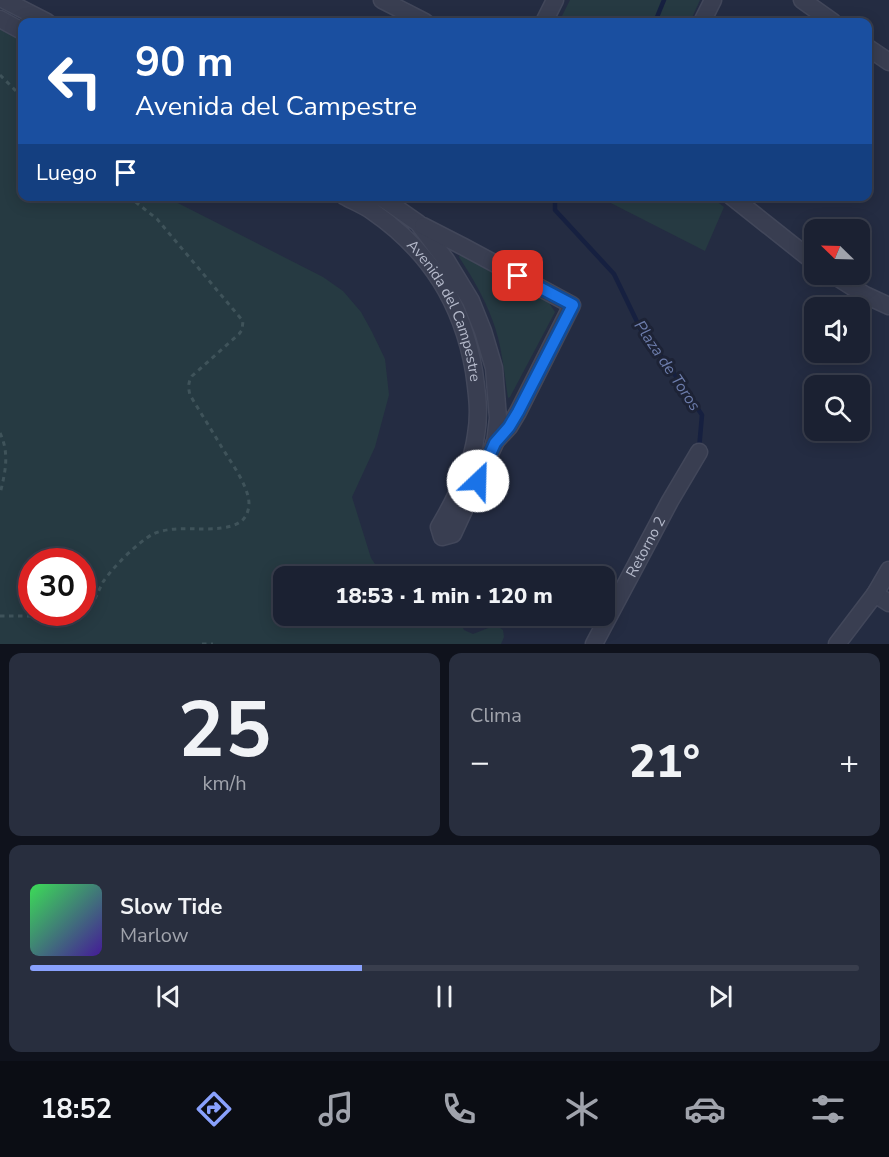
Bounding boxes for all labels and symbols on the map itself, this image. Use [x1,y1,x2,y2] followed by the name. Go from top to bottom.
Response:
[804,219,870,285] north arrow
[402,235,485,383] street label: Avenida del Campestre
[492,250,543,301] pin
[629,316,706,415] water label: Plaza de Toros
[446,449,510,513] position arrow
[621,513,670,581] street label: Retorno 2
[18,548,96,626] speed limit sign: 30

